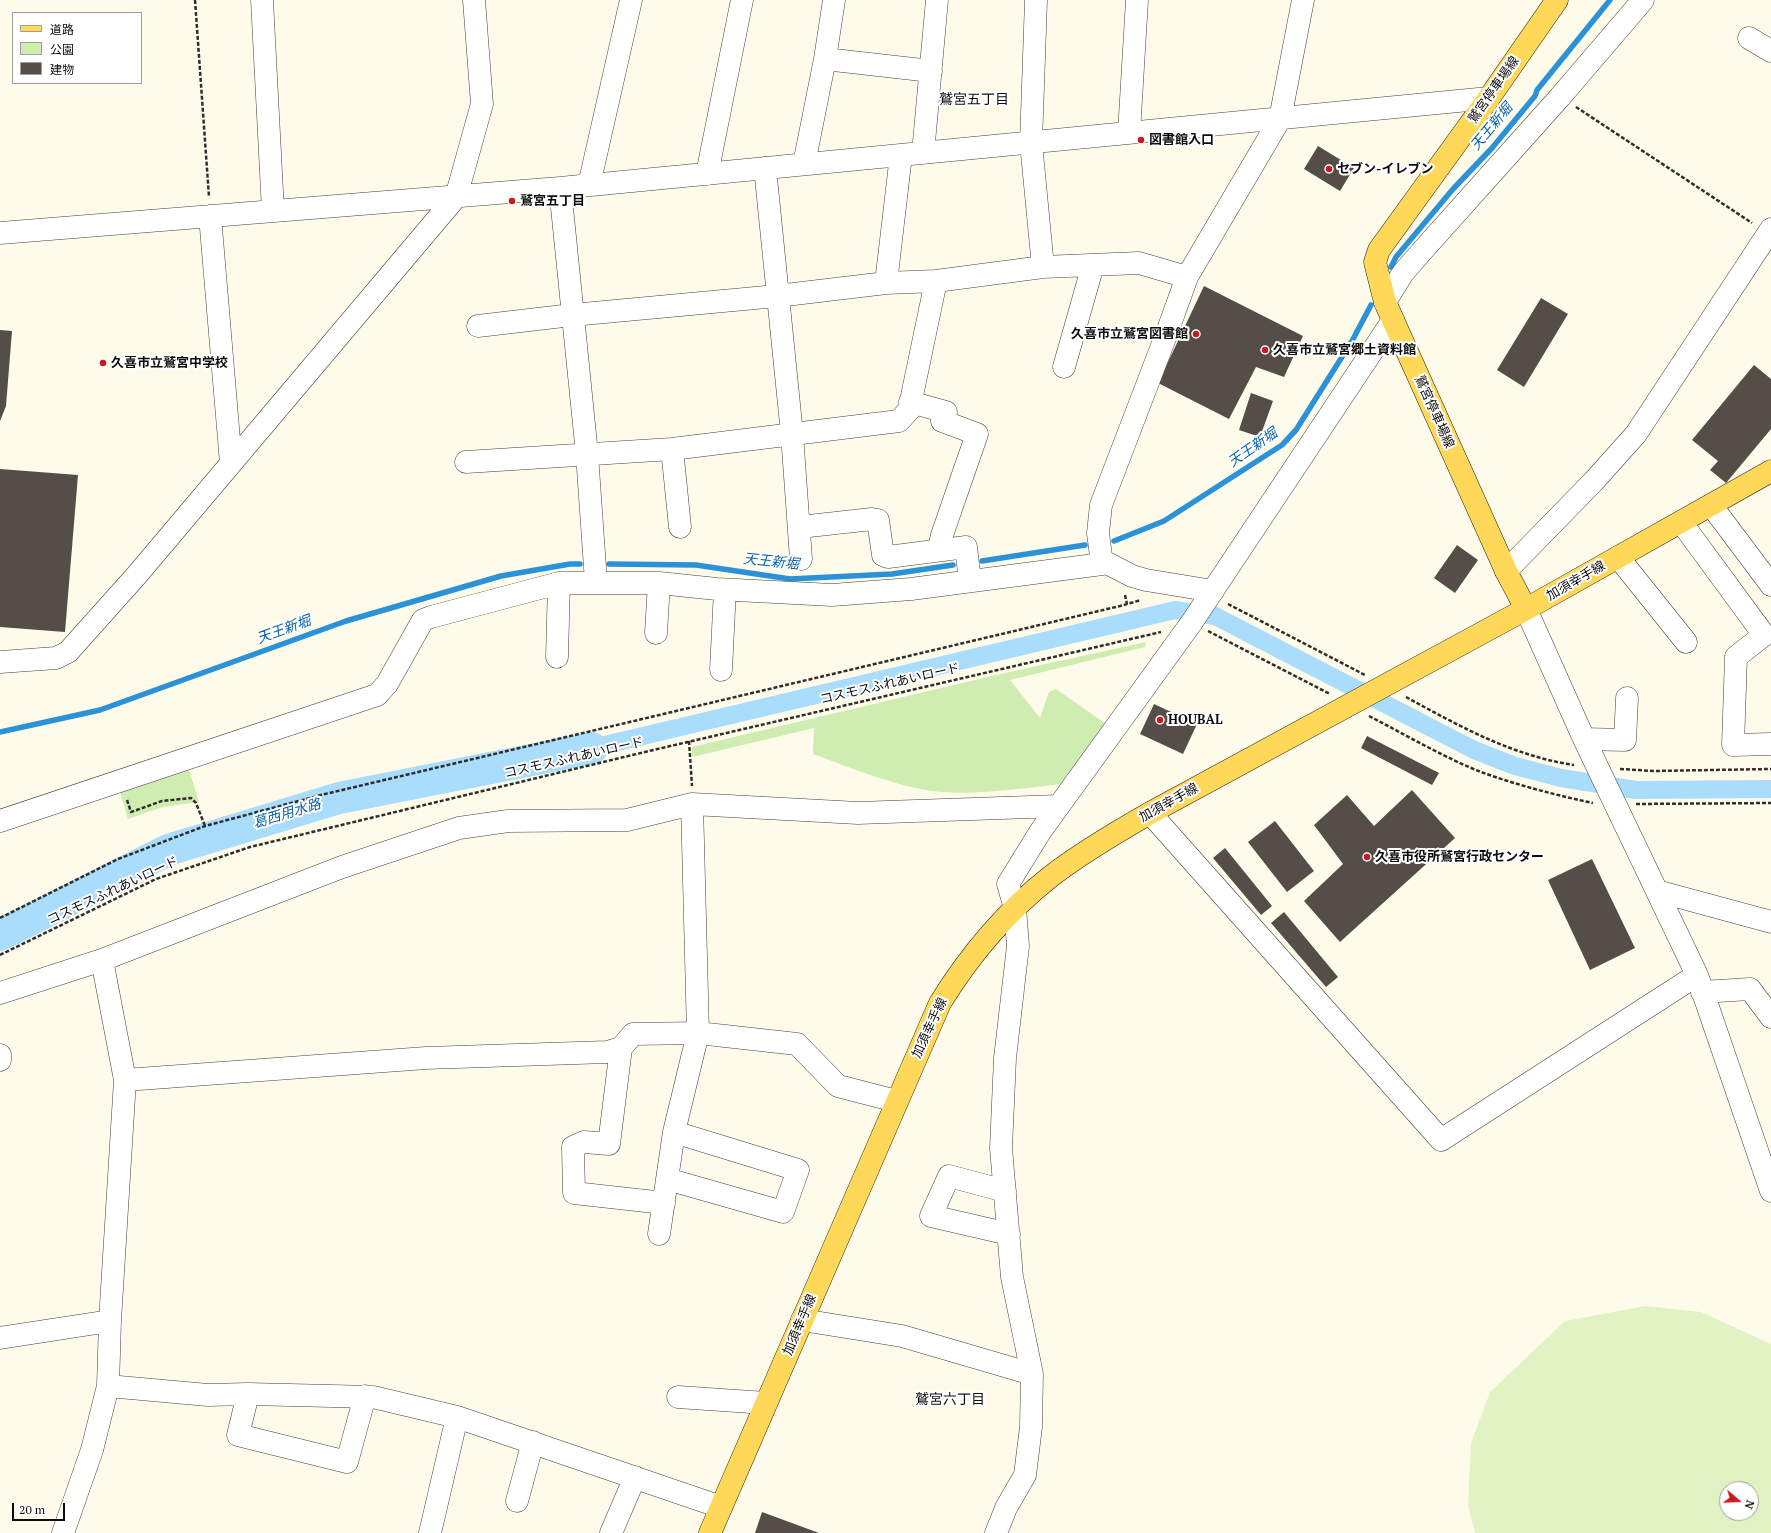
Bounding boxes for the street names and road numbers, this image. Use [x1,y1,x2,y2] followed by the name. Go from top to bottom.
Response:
[1465,54,1523,126] street label: 鷲宮停車場線
[1411,373,1457,451] street label: 鷲宮停車場線
[1544,558,1608,604] street label: 加須幸手線
[819,660,961,708] street label: コスモスふれあいロード
[503,734,645,782] street label: コスモスふれあいロード
[1137,780,1201,826] street label: 加須幸手線
[45,854,181,928] street label: コスモスふれあいロード
[909,995,951,1061] street label: 加須幸手線
[780,1292,820,1358] street label: 加須幸手線

